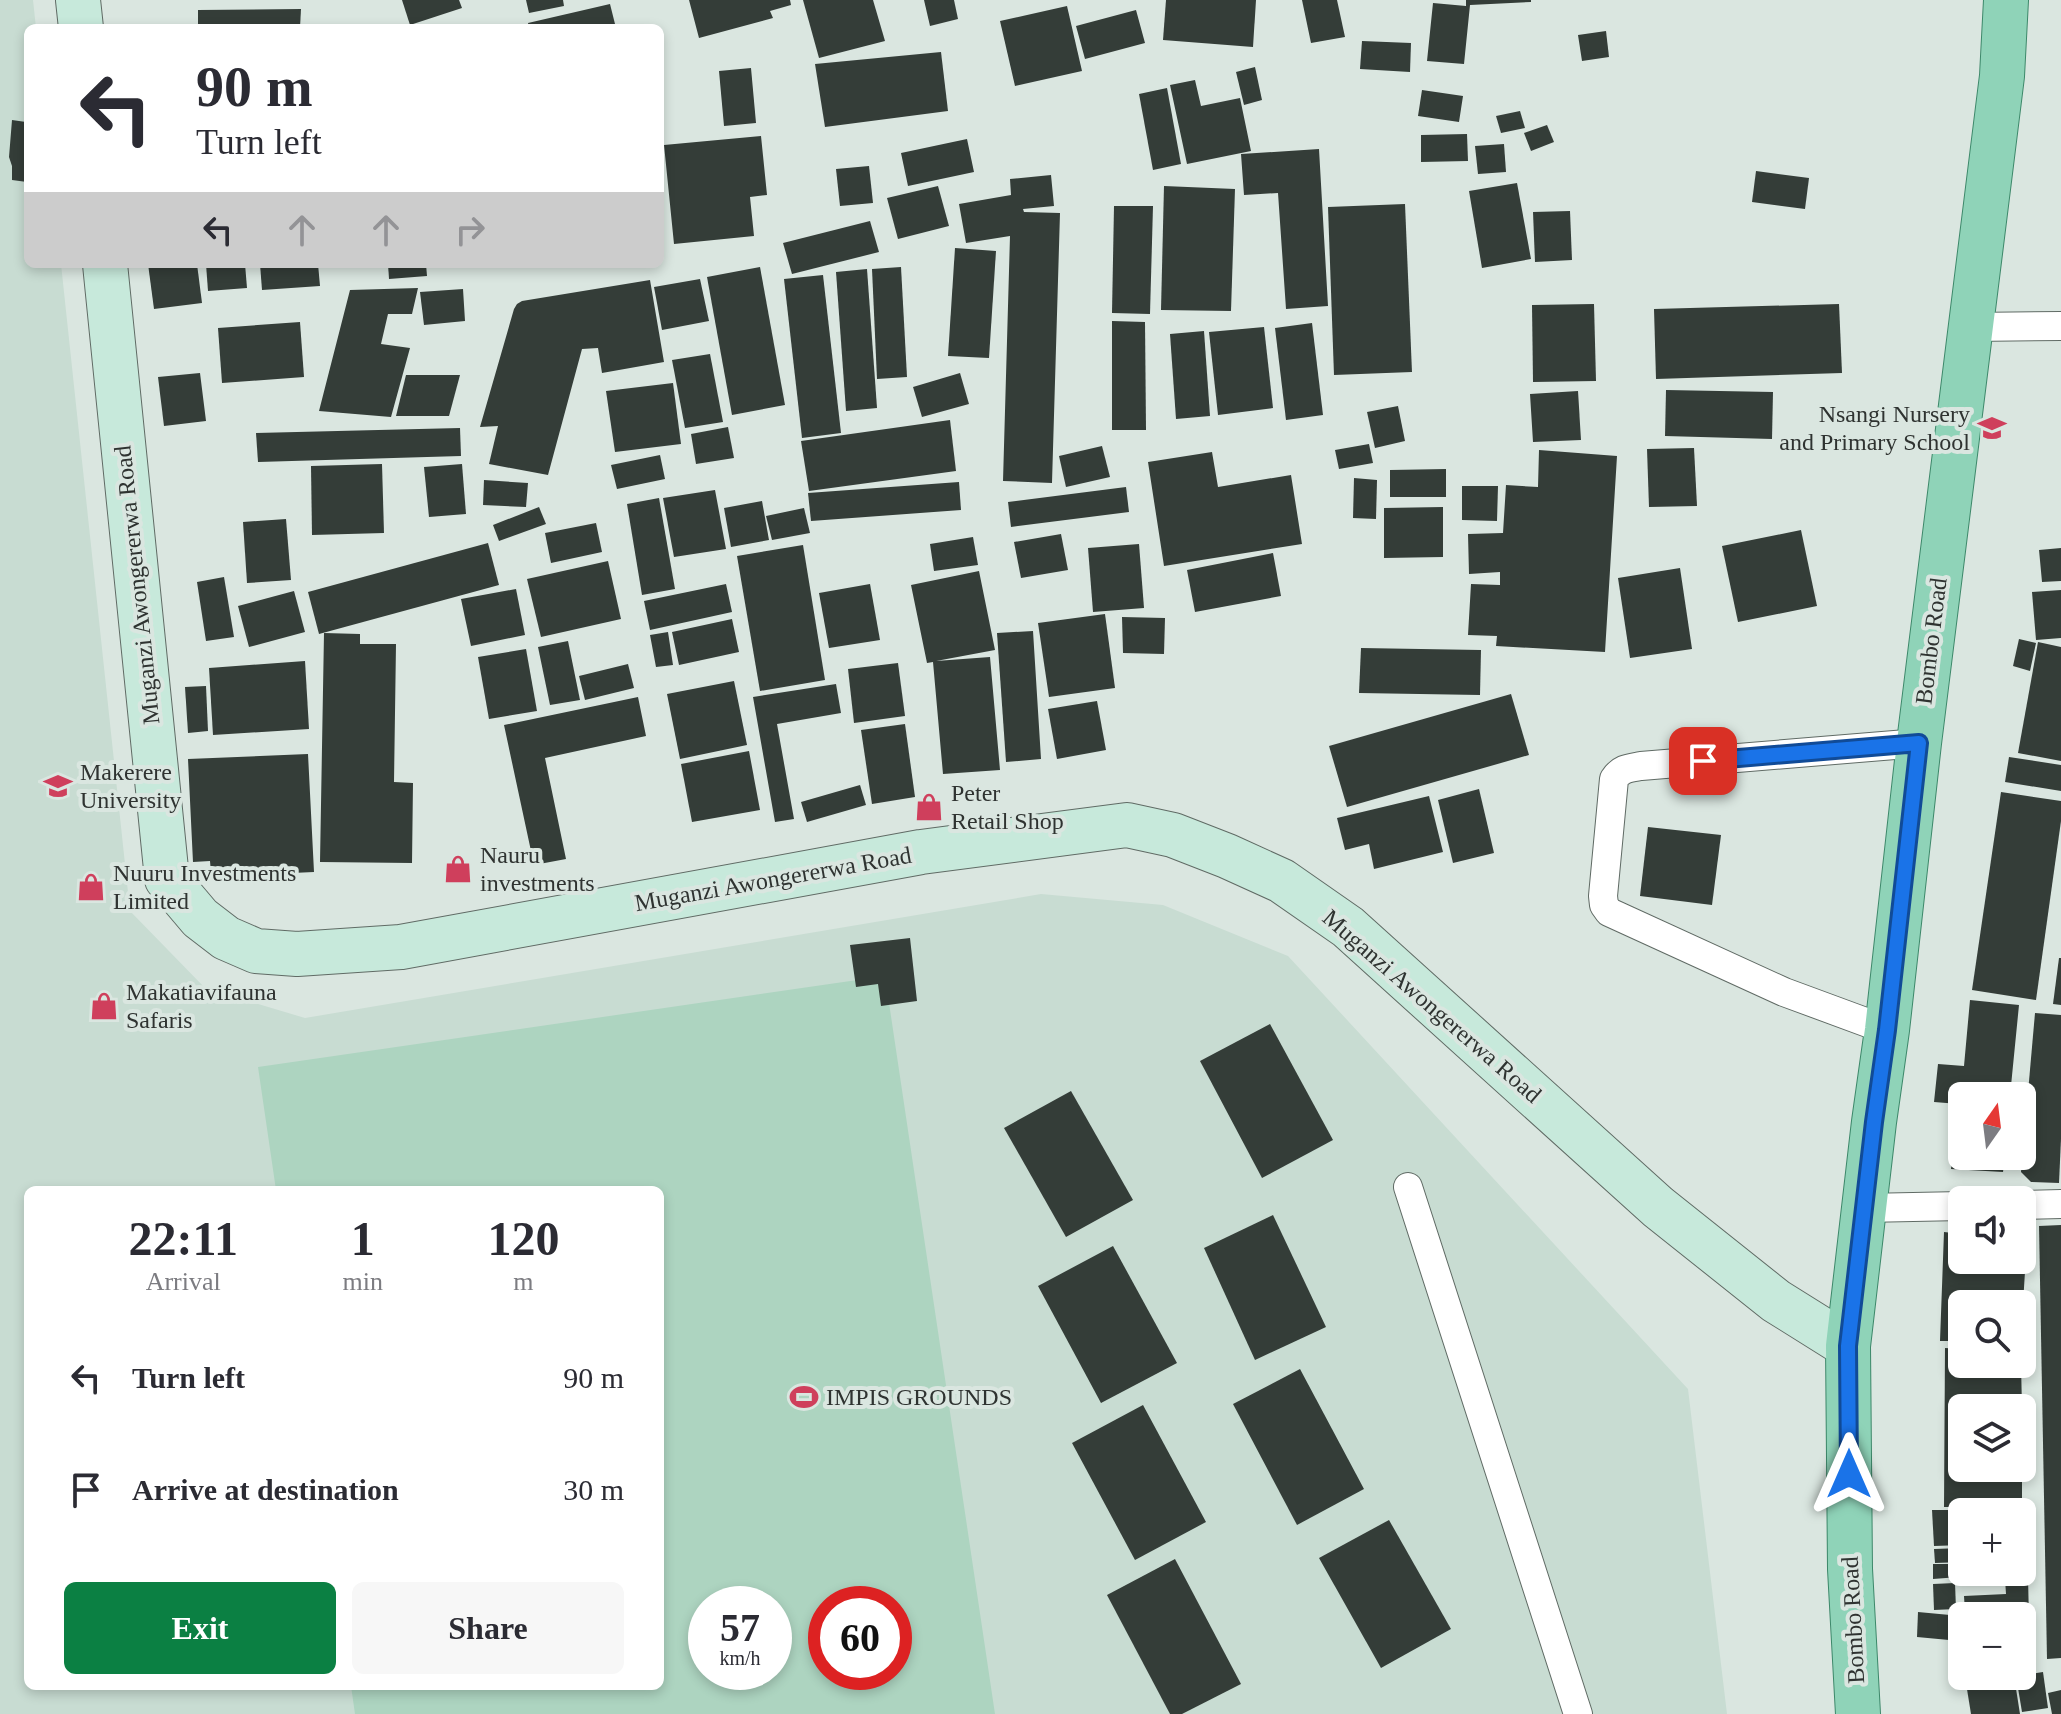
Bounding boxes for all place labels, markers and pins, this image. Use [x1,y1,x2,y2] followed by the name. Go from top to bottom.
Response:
[1779,401,1970,455] place label: Nsangi Nursery and Primary School
[1977,413,2007,443] school or university icon: Nsangi Nursery and Primary School
[1669,727,1737,795] pin
[80,759,181,813] place label: Makerere University
[43,771,73,801] school or university icon: Makerere University
[951,780,1064,834] place label: Peter Retail Shop
[914,792,944,822] shop icon: Peter Retail Shop
[480,842,595,896] place label: Nauru investments
[443,854,473,884] shop icon: Nauru investments
[113,860,296,914] place label: Nuuru Investments Limited
[76,872,106,902] shop icon: Nuuru Investments Limited
[126,979,277,1033] place label: Makatiavifauna Safaris
[89,991,119,1021] shop icon: Makatiavifauna Safaris
[789,1382,819,1412] sports icon: IMPIS GROUNDS
[826,1384,1012,1410] place label: IMPIS GROUNDS

